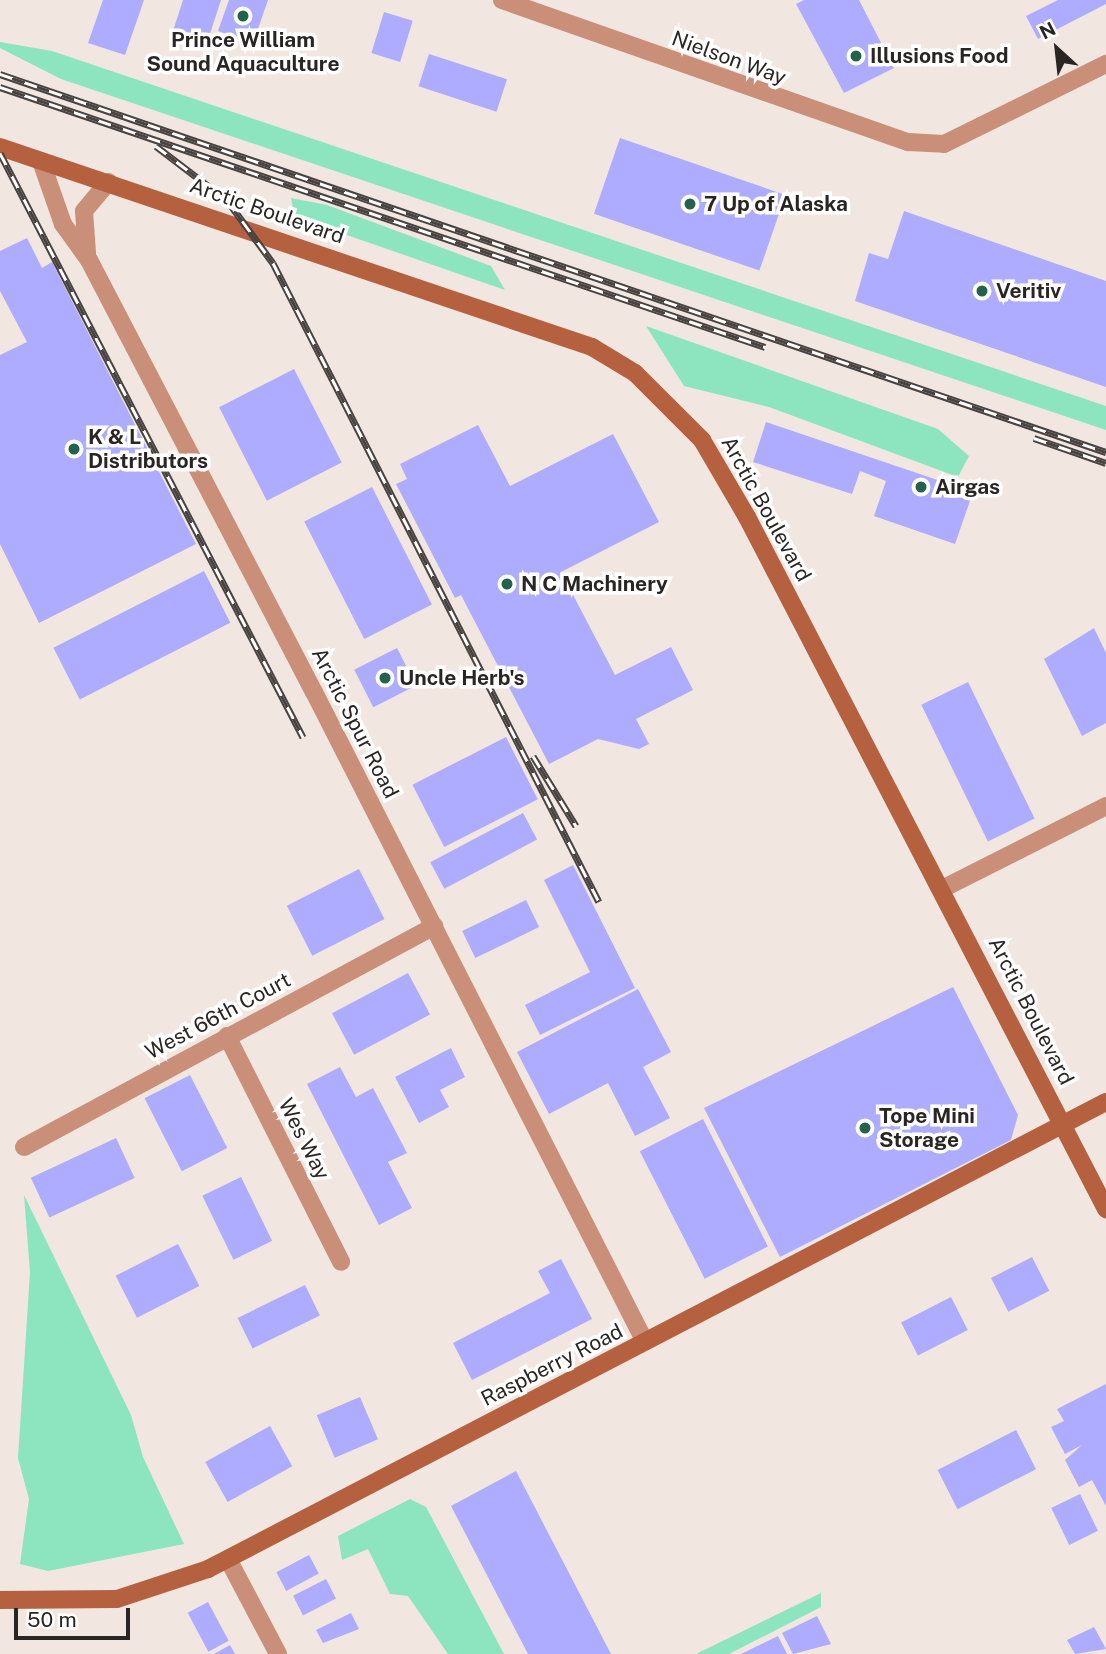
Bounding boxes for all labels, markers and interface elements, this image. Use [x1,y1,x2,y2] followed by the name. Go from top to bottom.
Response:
[235,8,251,24] marker: Prince William Sound Aquaculture
[1022,14,1092,84] north arrow
[1036,17,1059,43] text: N
[668,26,790,90] street label: Nielson Way
[146,27,340,77] place label: Prince William Sound Aquaculture
[870,43,1009,69] place label: Illusions Food
[848,48,864,64] marker: Illusions Food
[186,173,348,249] street label: Arctic Boulevard
[704,191,848,217] place label: 7 Up of Alaska
[682,196,698,212] marker: 7 Up of Alaska
[996,278,1061,304] place label: Veritiv
[974,283,990,299] marker: Veritiv
[88,424,208,474] place label: K & L Distributors
[716,432,816,586] street label: Arctic Boulevard
[66,441,82,457] marker: K & L Distributors
[935,474,1000,500] place label: Airgas
[913,479,929,495] marker: Airgas
[521,571,668,597] place label: N C Machinery
[499,576,515,592] marker: N C Machinery
[306,643,404,803] street label: Arctic Spur Road
[399,665,525,691] place label: Uncle Herb's
[377,670,393,686] marker: Uncle Herb's
[983,933,1079,1089] street label: Arctic Boulevard
[141,967,295,1065] street label: West 66th Court
[273,1094,335,1184] street label: Wes Way
[879,1103,975,1153] place label: Tope Mini Storage
[857,1120,873,1136] marker: Tope Mini Storage
[477,1318,627,1412] street label: Raspberry Road
[18,1594,133,1638] scale bar
[27,1607,77,1632] text: 50 m

